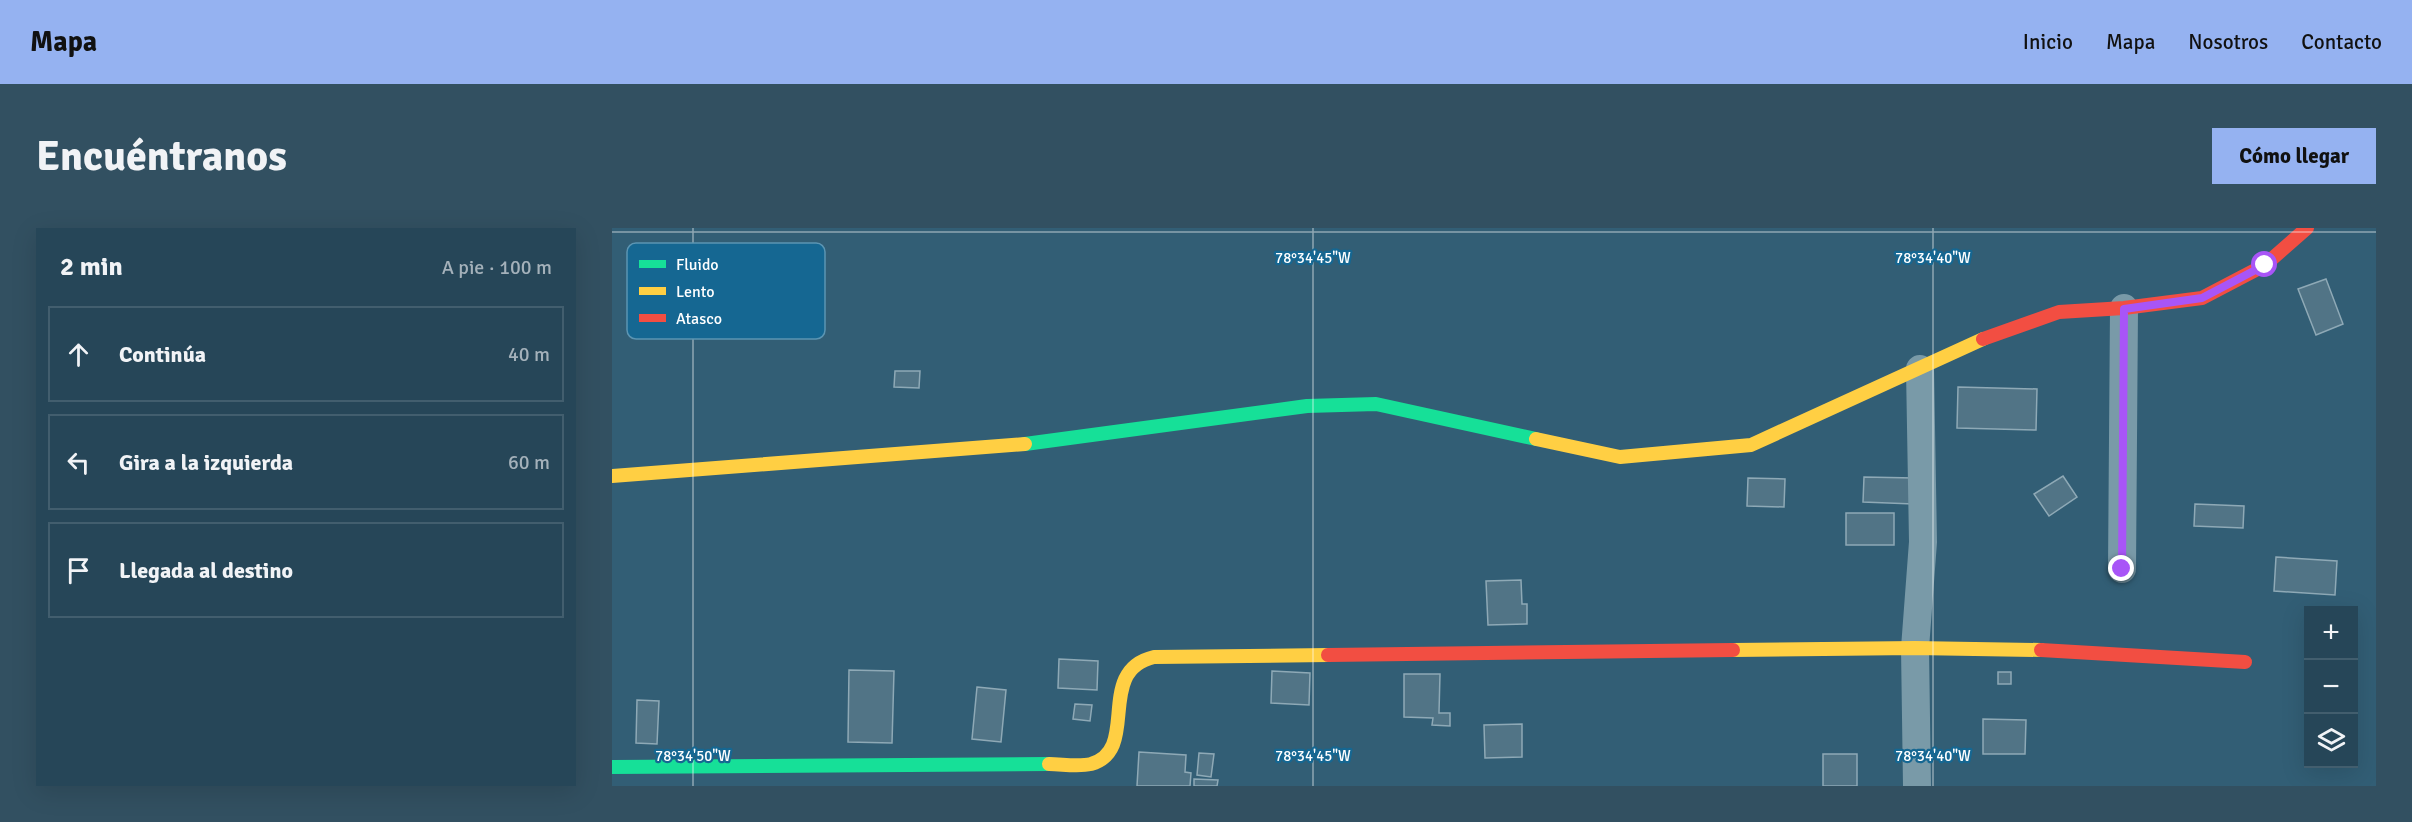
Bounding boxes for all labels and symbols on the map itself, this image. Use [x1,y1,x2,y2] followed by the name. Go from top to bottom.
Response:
[627,243,825,339] legend
[1275,249,1351,267] text: 78°34'45"W
[1895,249,1971,267] text: 78°34'40"W
[2251,251,2277,277] route start
[676,255,719,275] text: Fluido
[676,282,714,302] text: Lento
[676,309,722,329] text: Atasco
[2108,555,2134,581] route end
[655,747,731,765] text: 78°34'50"W
[1275,747,1351,765] text: 78°34'45"W
[1895,747,1971,765] text: 78°34'40"W

